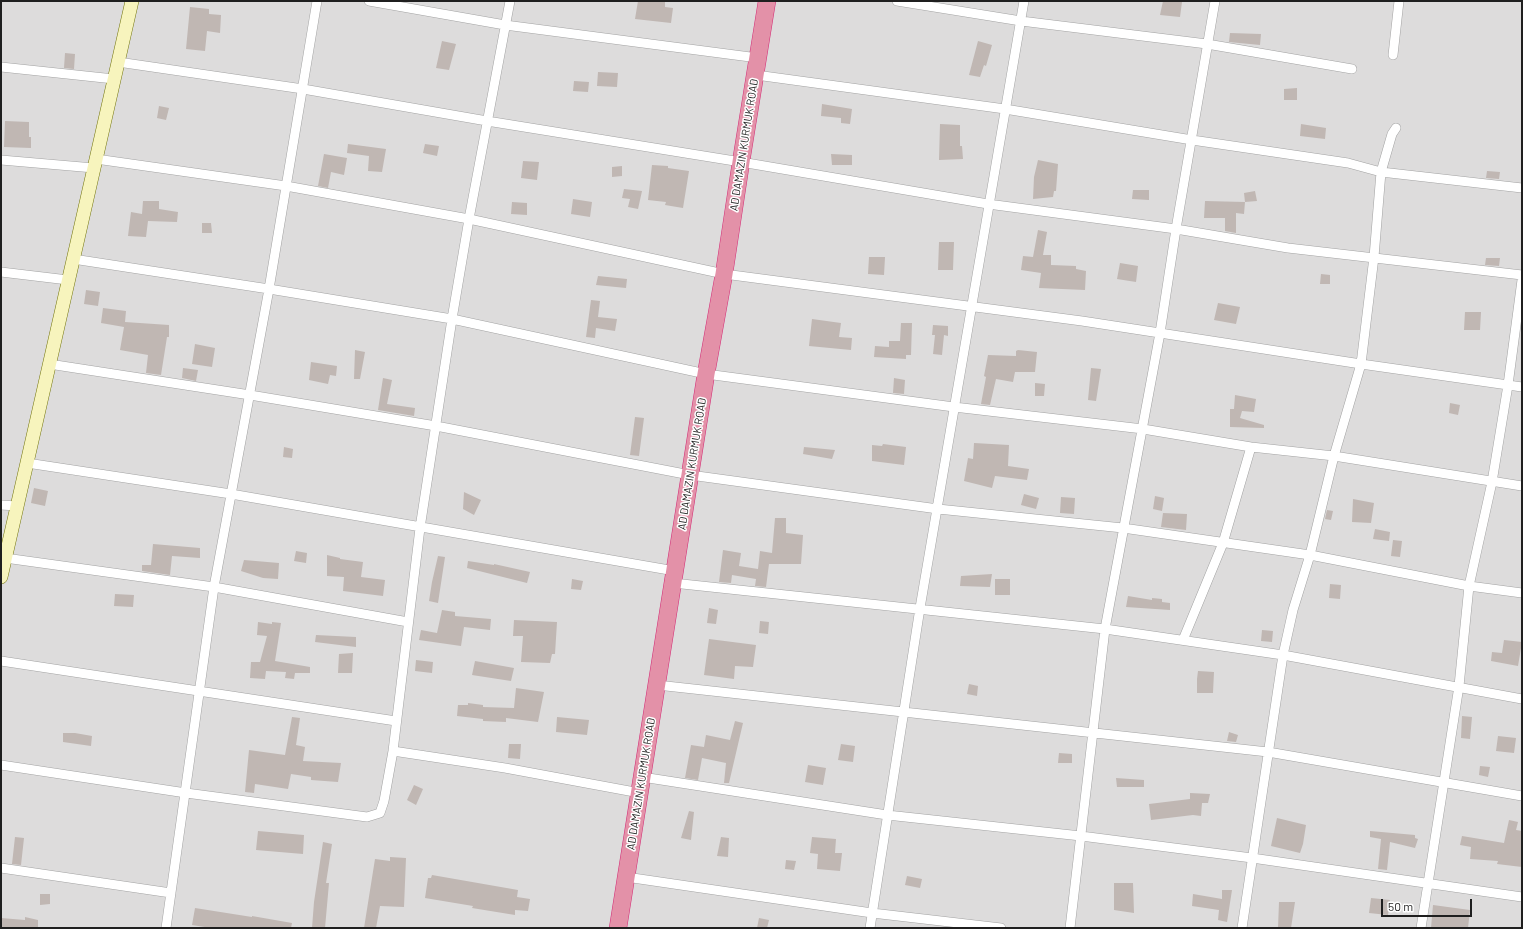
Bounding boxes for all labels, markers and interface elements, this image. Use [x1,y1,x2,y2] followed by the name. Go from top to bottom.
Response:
[727,78,761,212] street label: AD DAMAZIN KURMUK ROAD
[675,397,709,531] street label: AD DAMAZIN KURMUK ROAD
[624,717,658,851] street label: AD DAMAZIN KURMUK ROAD
[1383,891,1474,917] scale bar
[1388,899,1413,913] text: 50 m

